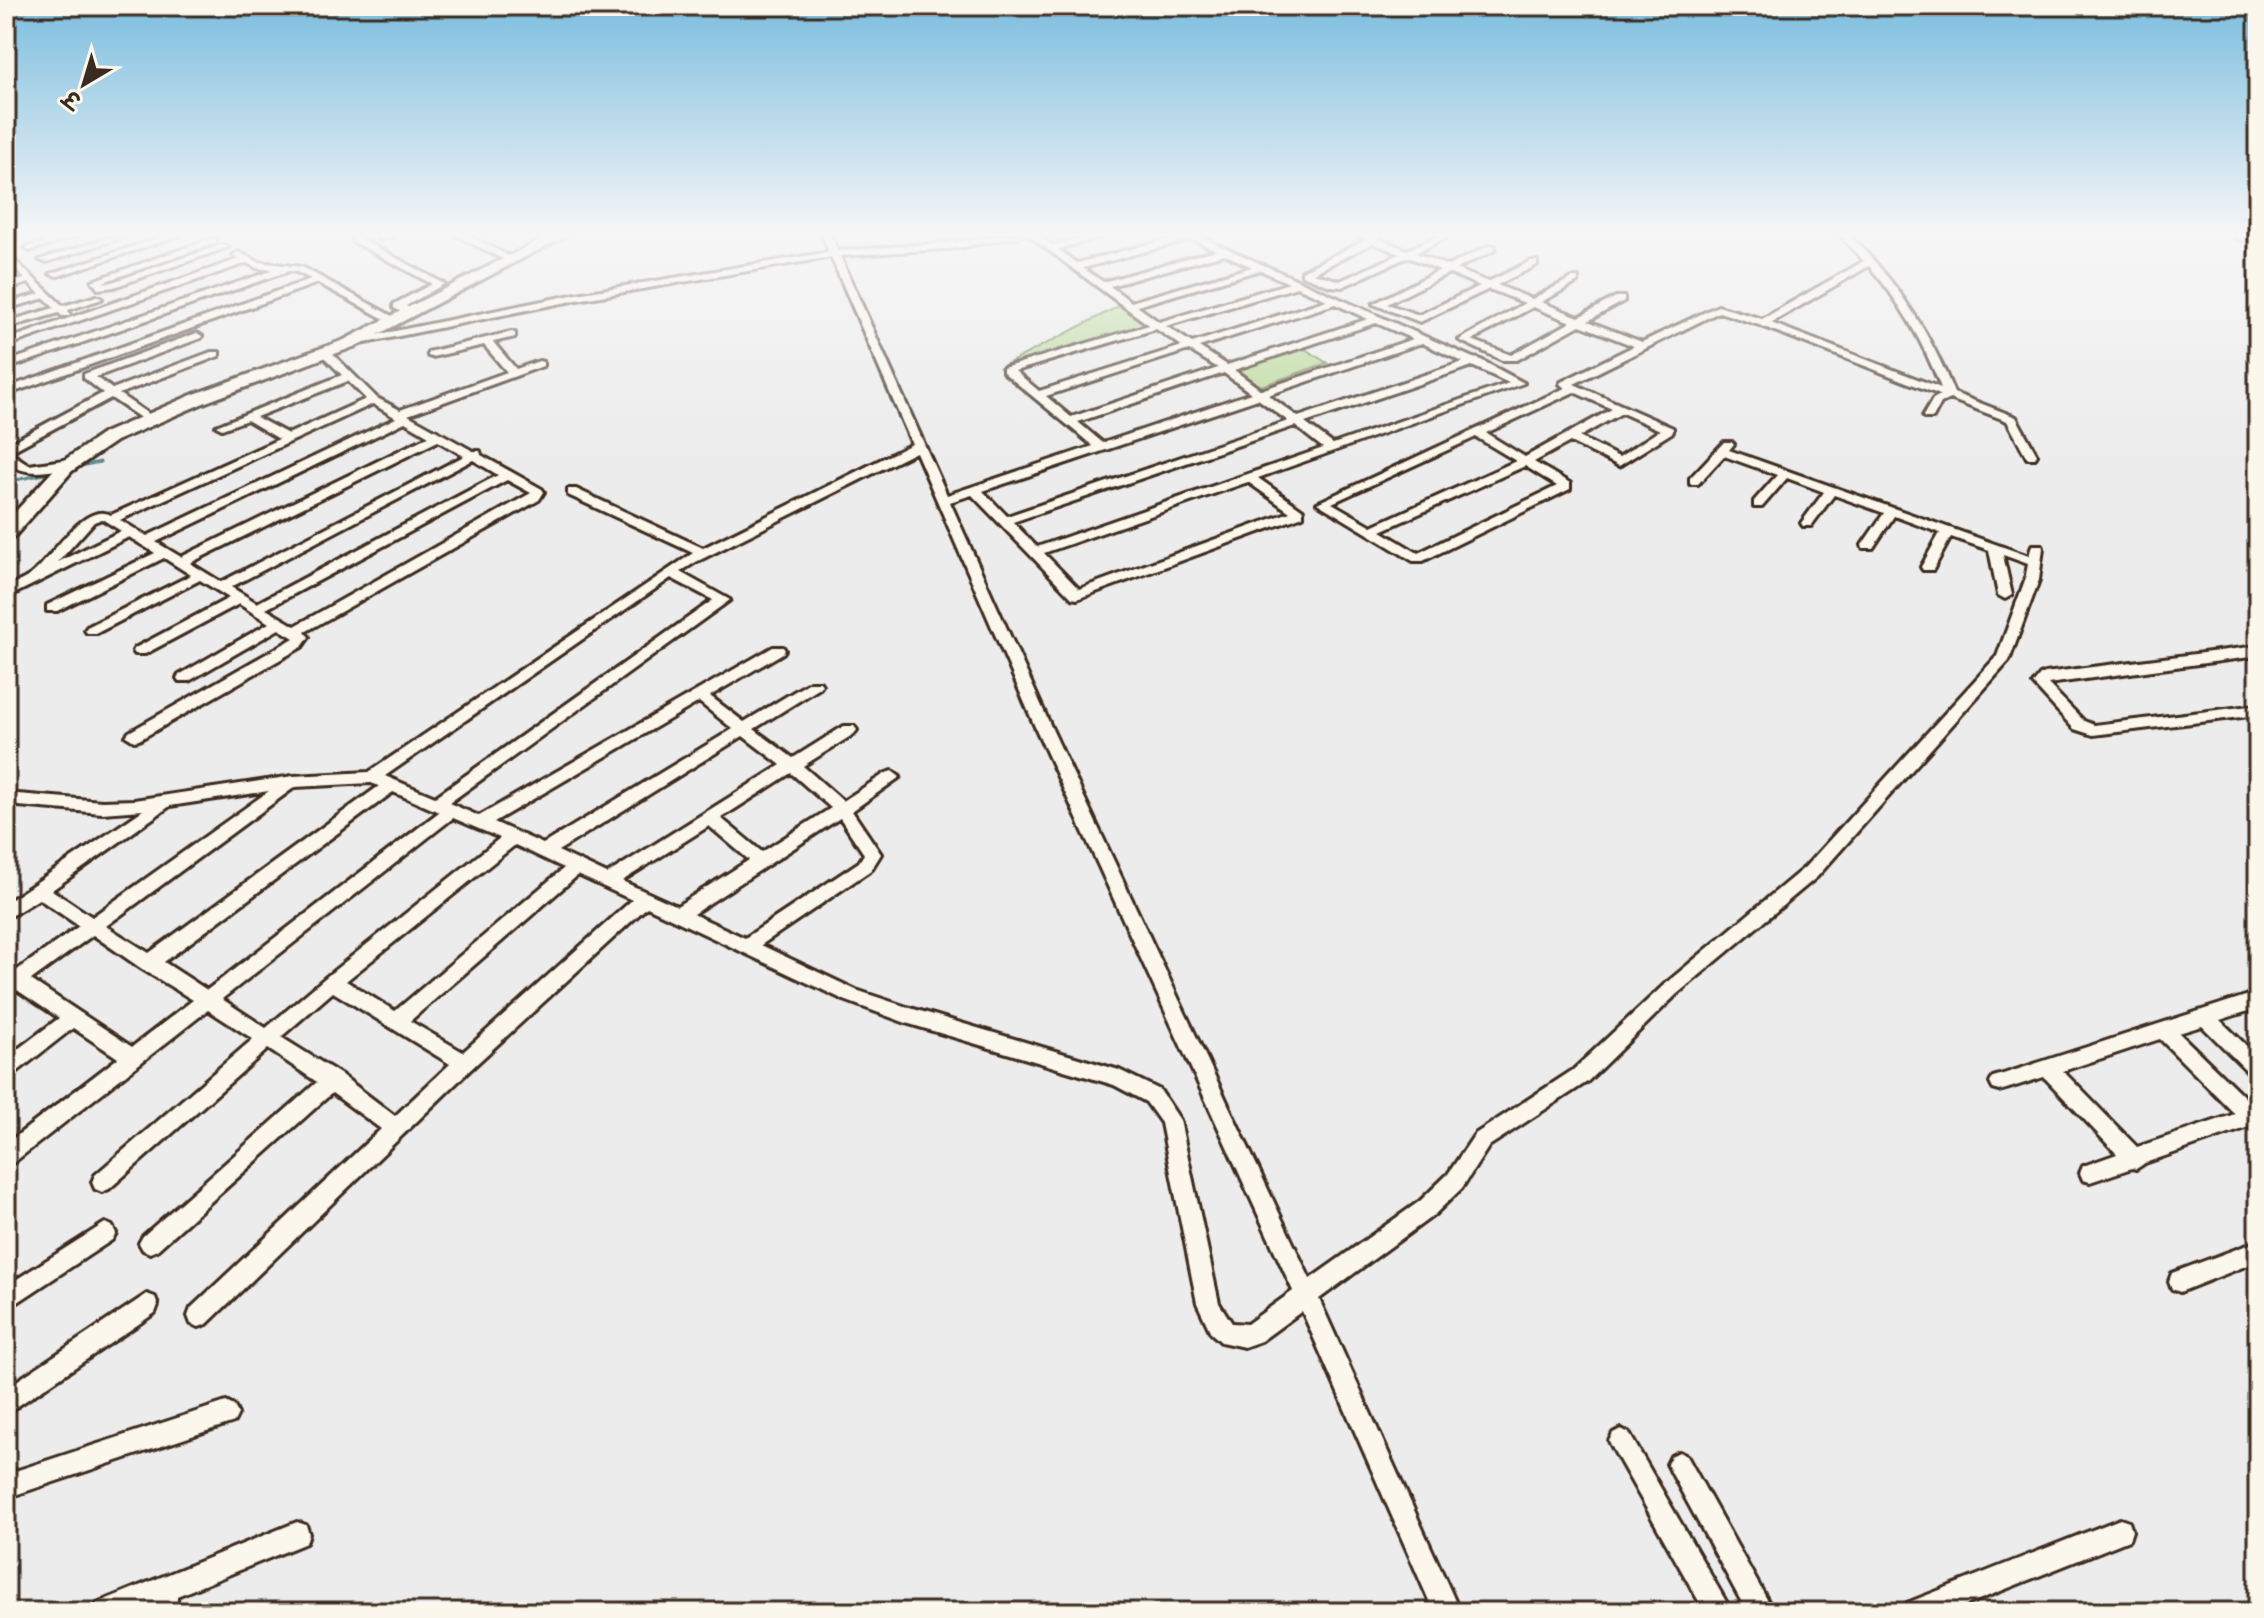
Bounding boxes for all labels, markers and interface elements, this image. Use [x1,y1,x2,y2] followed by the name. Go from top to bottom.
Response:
[44,44,124,124] north arrow
[56,83,88,116] text: उ

